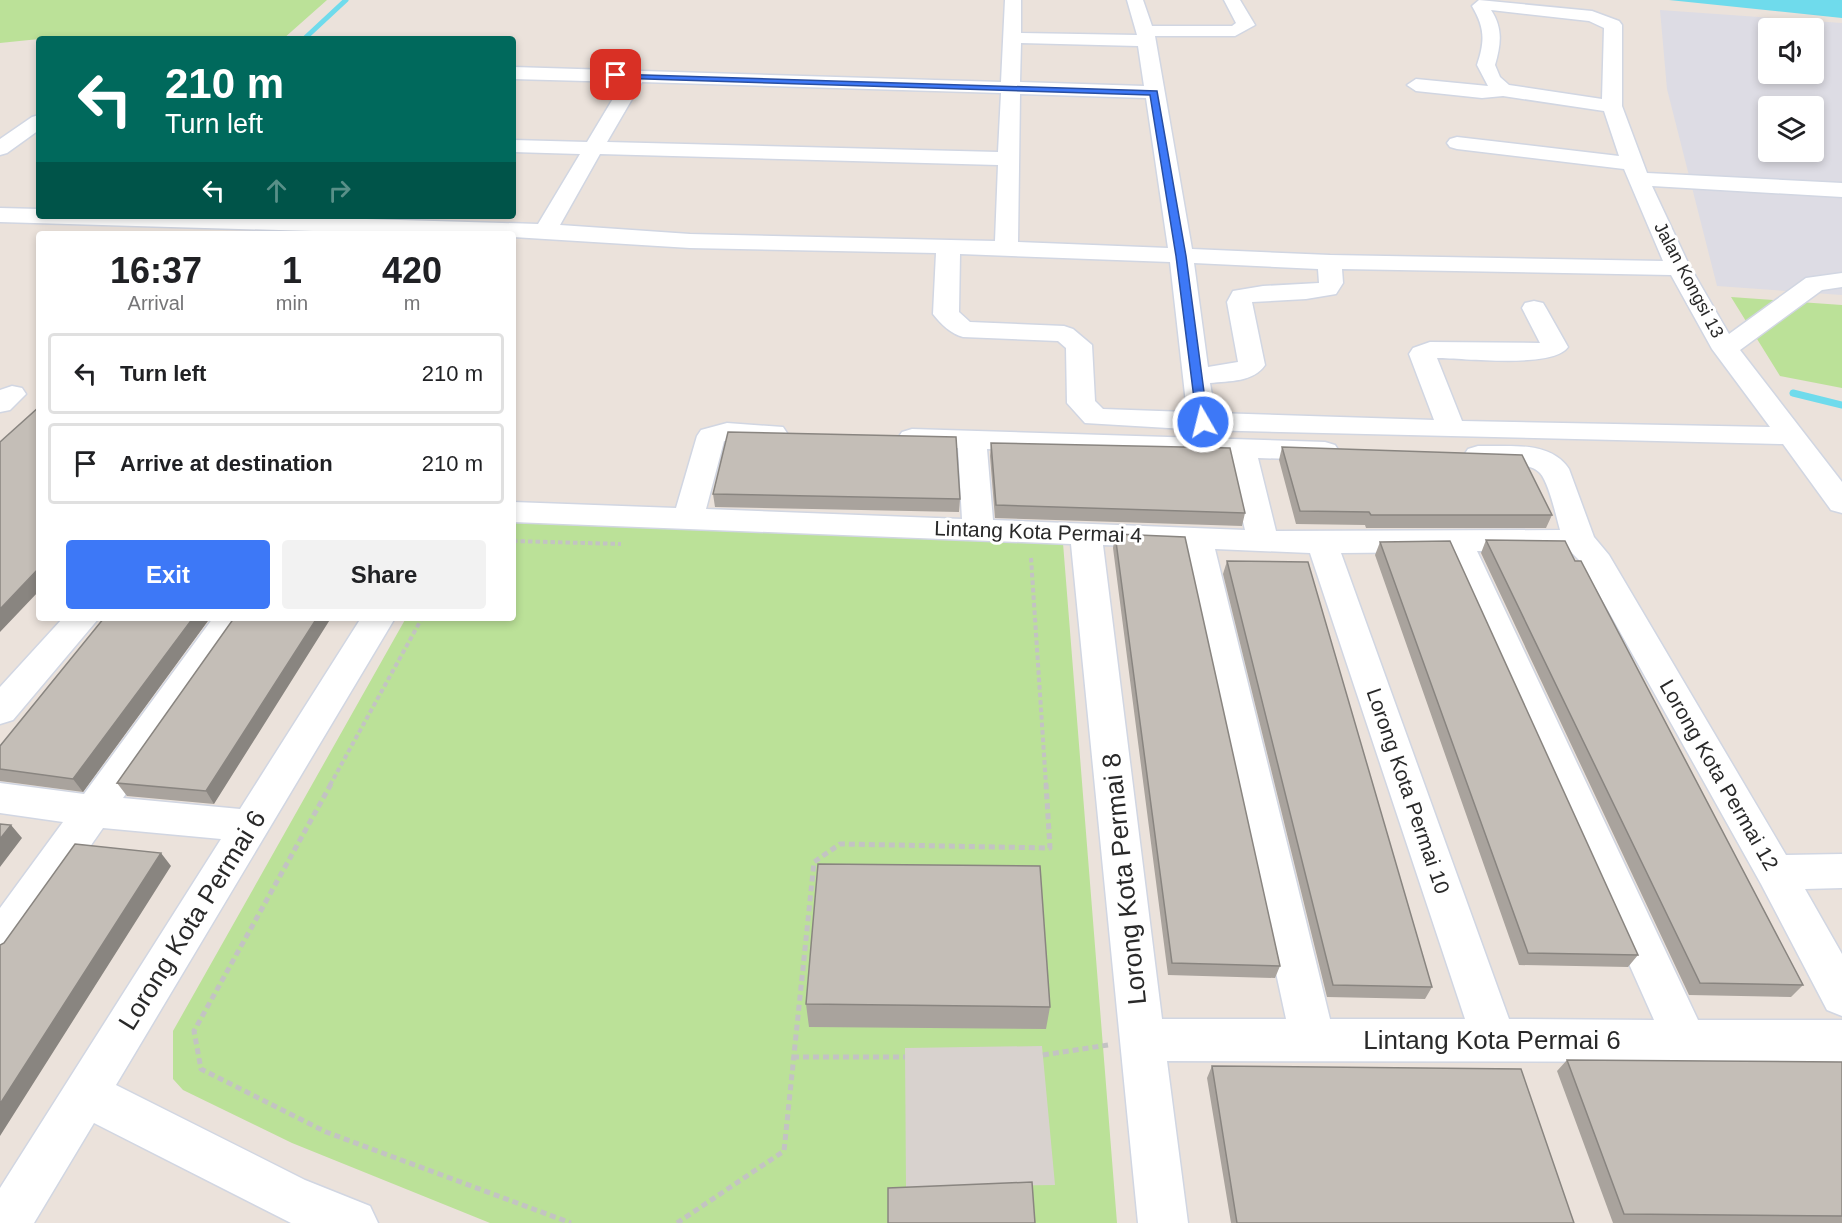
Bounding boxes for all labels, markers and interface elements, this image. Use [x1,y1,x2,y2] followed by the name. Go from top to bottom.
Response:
[1758,18,1824,162] map controls
[1758,18,1824,84] button: sound
[590,49,641,100] pin
[599,58,632,91] icon: arrive
[66,60,144,138] icon: left
[165,60,284,107] text: 210 m
[1758,96,1824,162] button: layers
[165,109,263,139] text: Turn left
[197,174,230,207] icon: left
[260,174,293,207] icon: ahead
[323,174,356,207] icon: right
[1650,219,1728,341] street label: Jalan Kongsi 13
[110,250,202,291] text: 16:37
[282,250,302,291] text: 1
[382,250,442,291] text: 420
[128,292,184,314] text: Arrival
[276,292,308,314] text: min
[404,292,420,314] text: m
[69,357,102,390] icon: left
[120,361,206,386] text: Turn left
[422,361,483,386] text: 210 m
[1171,390,1235,454] position arrow
[69,447,102,480] icon: arrive
[120,451,333,476] text: Arrive at destination
[422,451,483,476] text: 210 m
[934,516,1143,547] street label: Lintang Kota Permai 4
[66,540,270,609] button: Exit
[282,540,486,609] button: Share
[1655,675,1783,874] street label: Lorong Kota Permai 12
[1362,685,1455,897] street label: Lorong Kota Permai 10
[1096,752,1152,1006] street label: Lorong Kota Permai 8
[112,805,272,1035] street label: Lorong Kota Permai 6
[1363,1025,1621,1055] street label: Lintang Kota Permai 6

